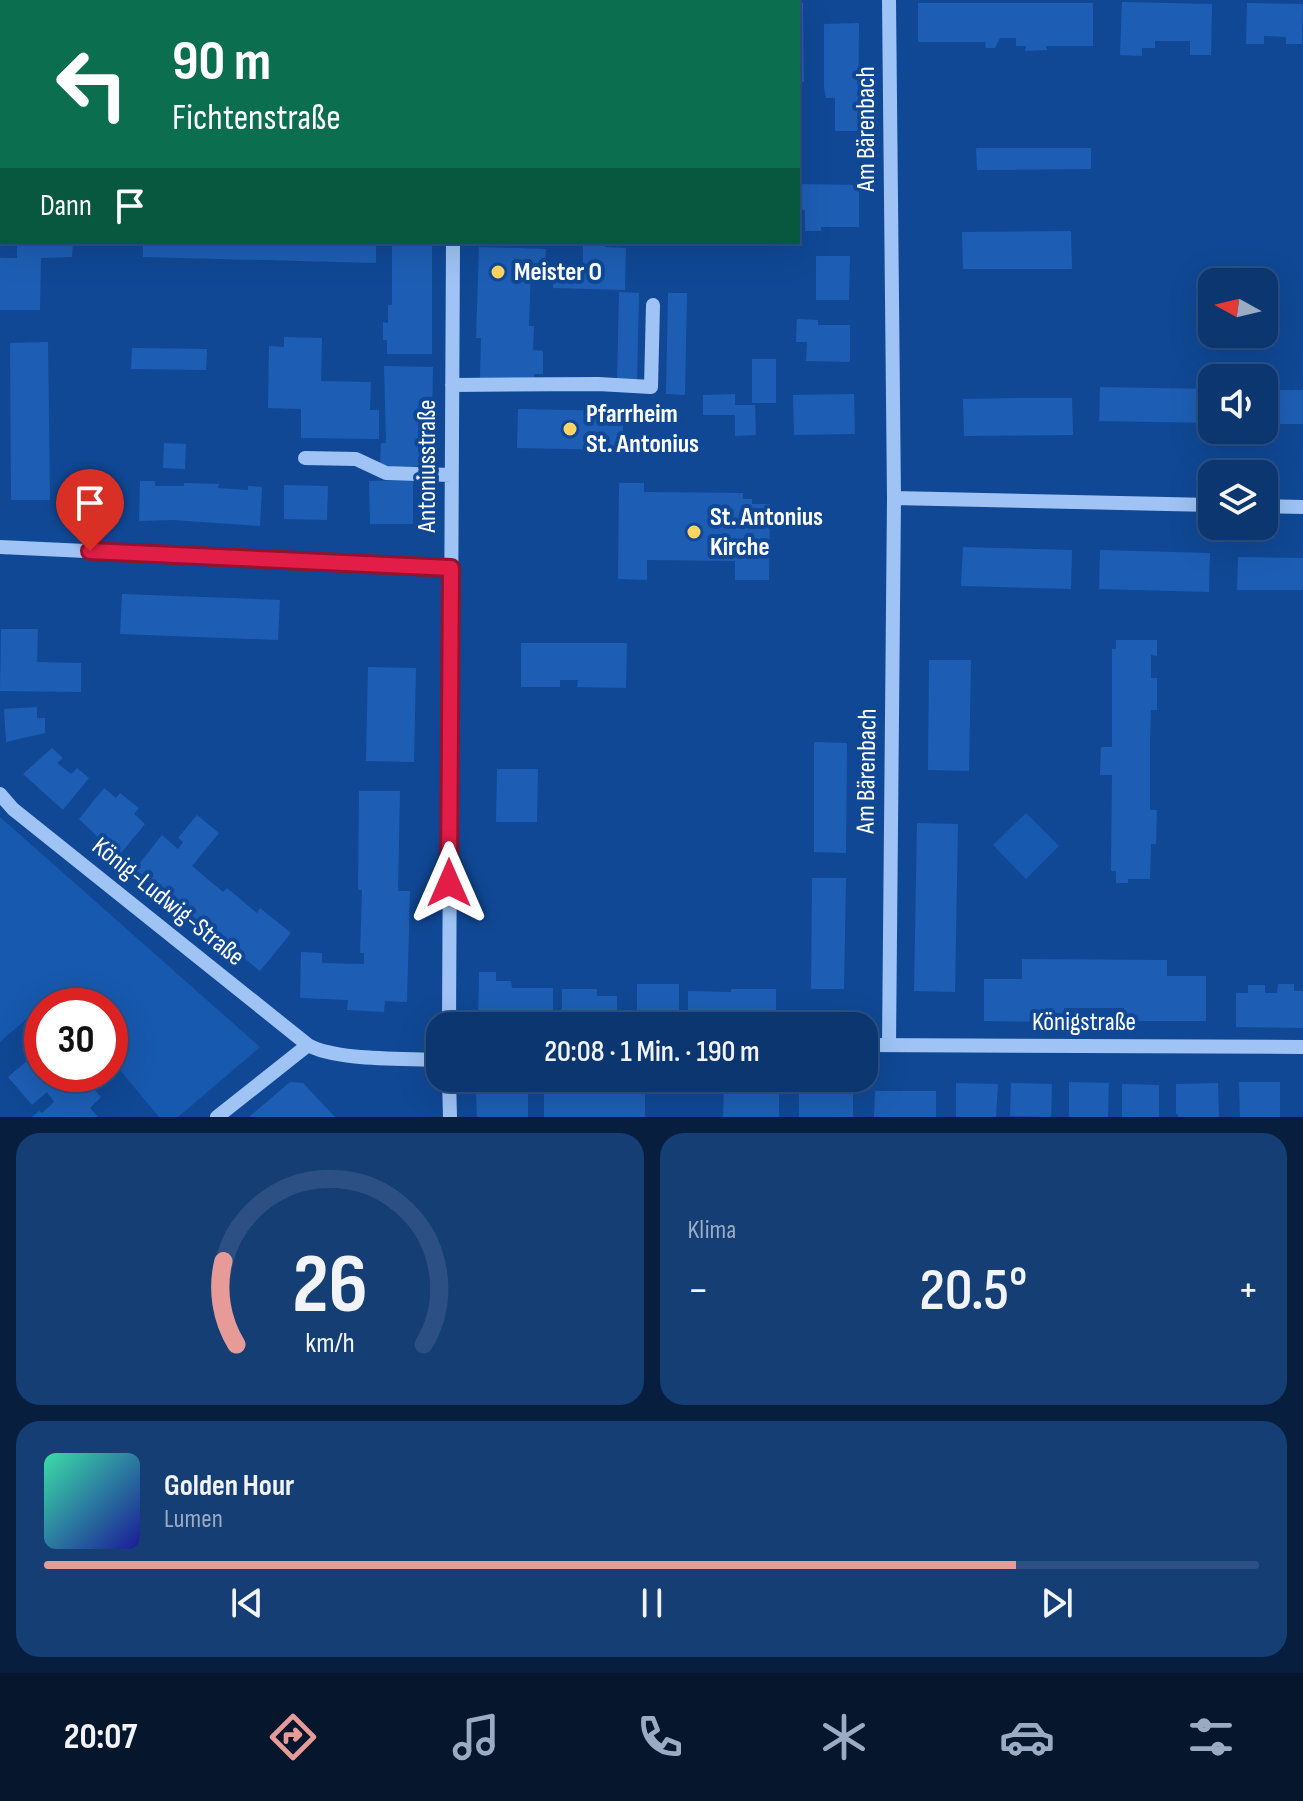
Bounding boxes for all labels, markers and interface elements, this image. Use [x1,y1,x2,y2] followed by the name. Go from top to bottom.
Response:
[172,29,271,96] text: 90 m
[40,32,144,136] icon: left
[851,66,882,193] street label: Am Bärenbach
[172,97,341,140] text: Fichtenstraße
[108,184,152,228] icon: arrive
[40,188,92,224] text: Dann
[514,257,602,288] place label: Meister O
[489,263,507,281] marker: Meister O
[1198,268,1278,348] north arrow
[1198,268,1278,540] map controls
[1198,364,1278,444] button: sound
[412,399,443,534] street label: Antoniusstraße
[586,399,699,460] place label: Pfarrheim St. Antonius
[561,420,579,438] marker: Pfarrheim St. Antonius
[1198,460,1278,540] button: layers
[56,469,124,551] pin
[68,481,112,525] icon: arrive
[710,502,823,563] place label: St. Antonius Kirche
[685,523,703,541] marker: St. Antonius Kirche
[850,708,884,835] street label: Am Bärenbach
[86,831,250,973] street label: König-Ludwig-Straße
[407,841,491,925] position arrow
[24,988,128,1092] speed limit sign: 30
[1032,1007,1136,1038] street label: Königstraße
[544,1034,760,1070] text: 20:08 · 1 Min. · 190 m
[688,1215,736,1246] text: Klima
[292,1236,368,1336] text: 26
[919,1255,1027,1327] text: 20.5°
[688,1264,709,1317] text: −
[1237,1264,1259,1317] text: +
[305,1326,354,1361] text: km/h
[164,1468,294,1504] text: Golden Hour
[164,1504,223,1535] text: Lumen
[225,1581,269,1625] icon: previous
[630,1581,674,1625] icon: pause
[1035,1581,1079,1625] icon: next
[265,1709,321,1765] icon: directions
[448,1709,504,1765] icon: music
[632,1709,688,1765] icon: phone
[816,1709,872,1765] icon: climate
[999,1709,1055,1765] icon: car
[1183,1709,1239,1765] icon: filters
[64,1716,137,1759] text: 20:07

